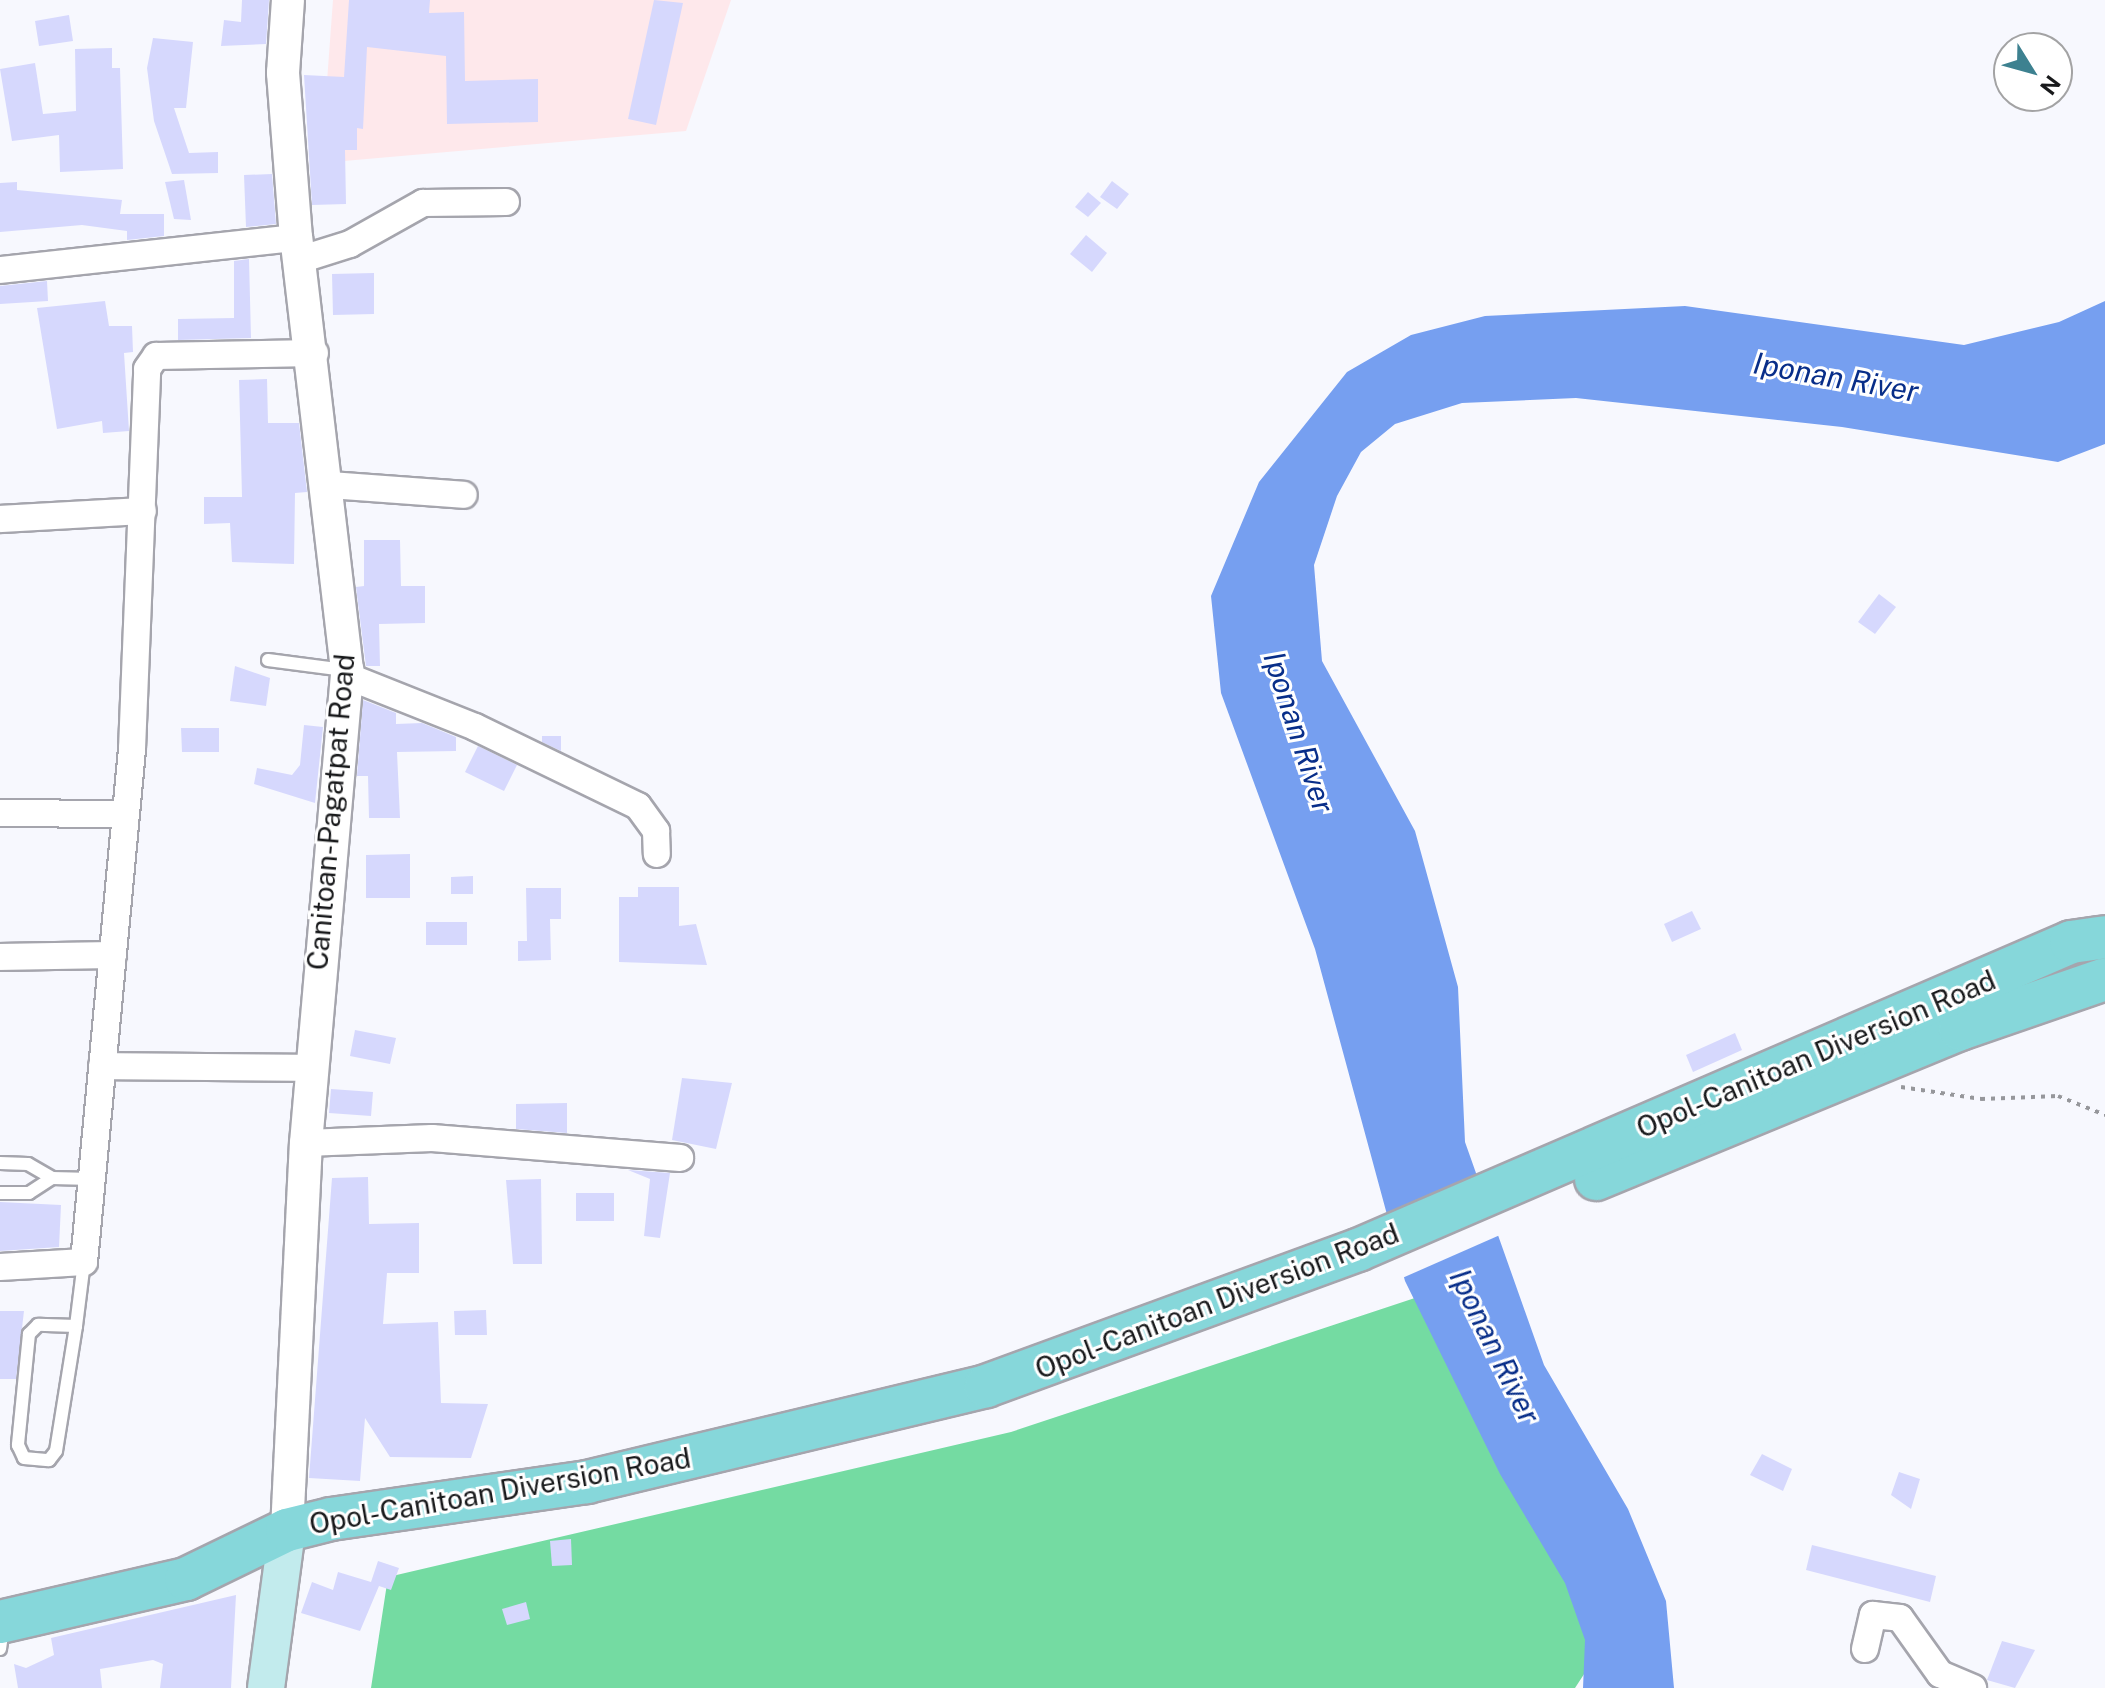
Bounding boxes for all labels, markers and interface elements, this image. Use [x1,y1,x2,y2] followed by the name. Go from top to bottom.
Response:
[1993,32,2073,112] north arrow
[2035,71,2066,100] text: N
[1751,345,1921,409] water label: Iponan River
[1256,647,1342,817] water label: Iponan River
[300,653,362,971] street label: Canitoan-Pagatpat Road
[1631,963,2001,1145] street label: Opol-Canitoan Diversion Road
[1030,1216,1404,1386] street label: Opol-Canitoan Diversion Road
[1442,1263,1548,1429] water label: Iponan River
[307,1441,693,1541] street label: Opol-Canitoan Diversion Road

